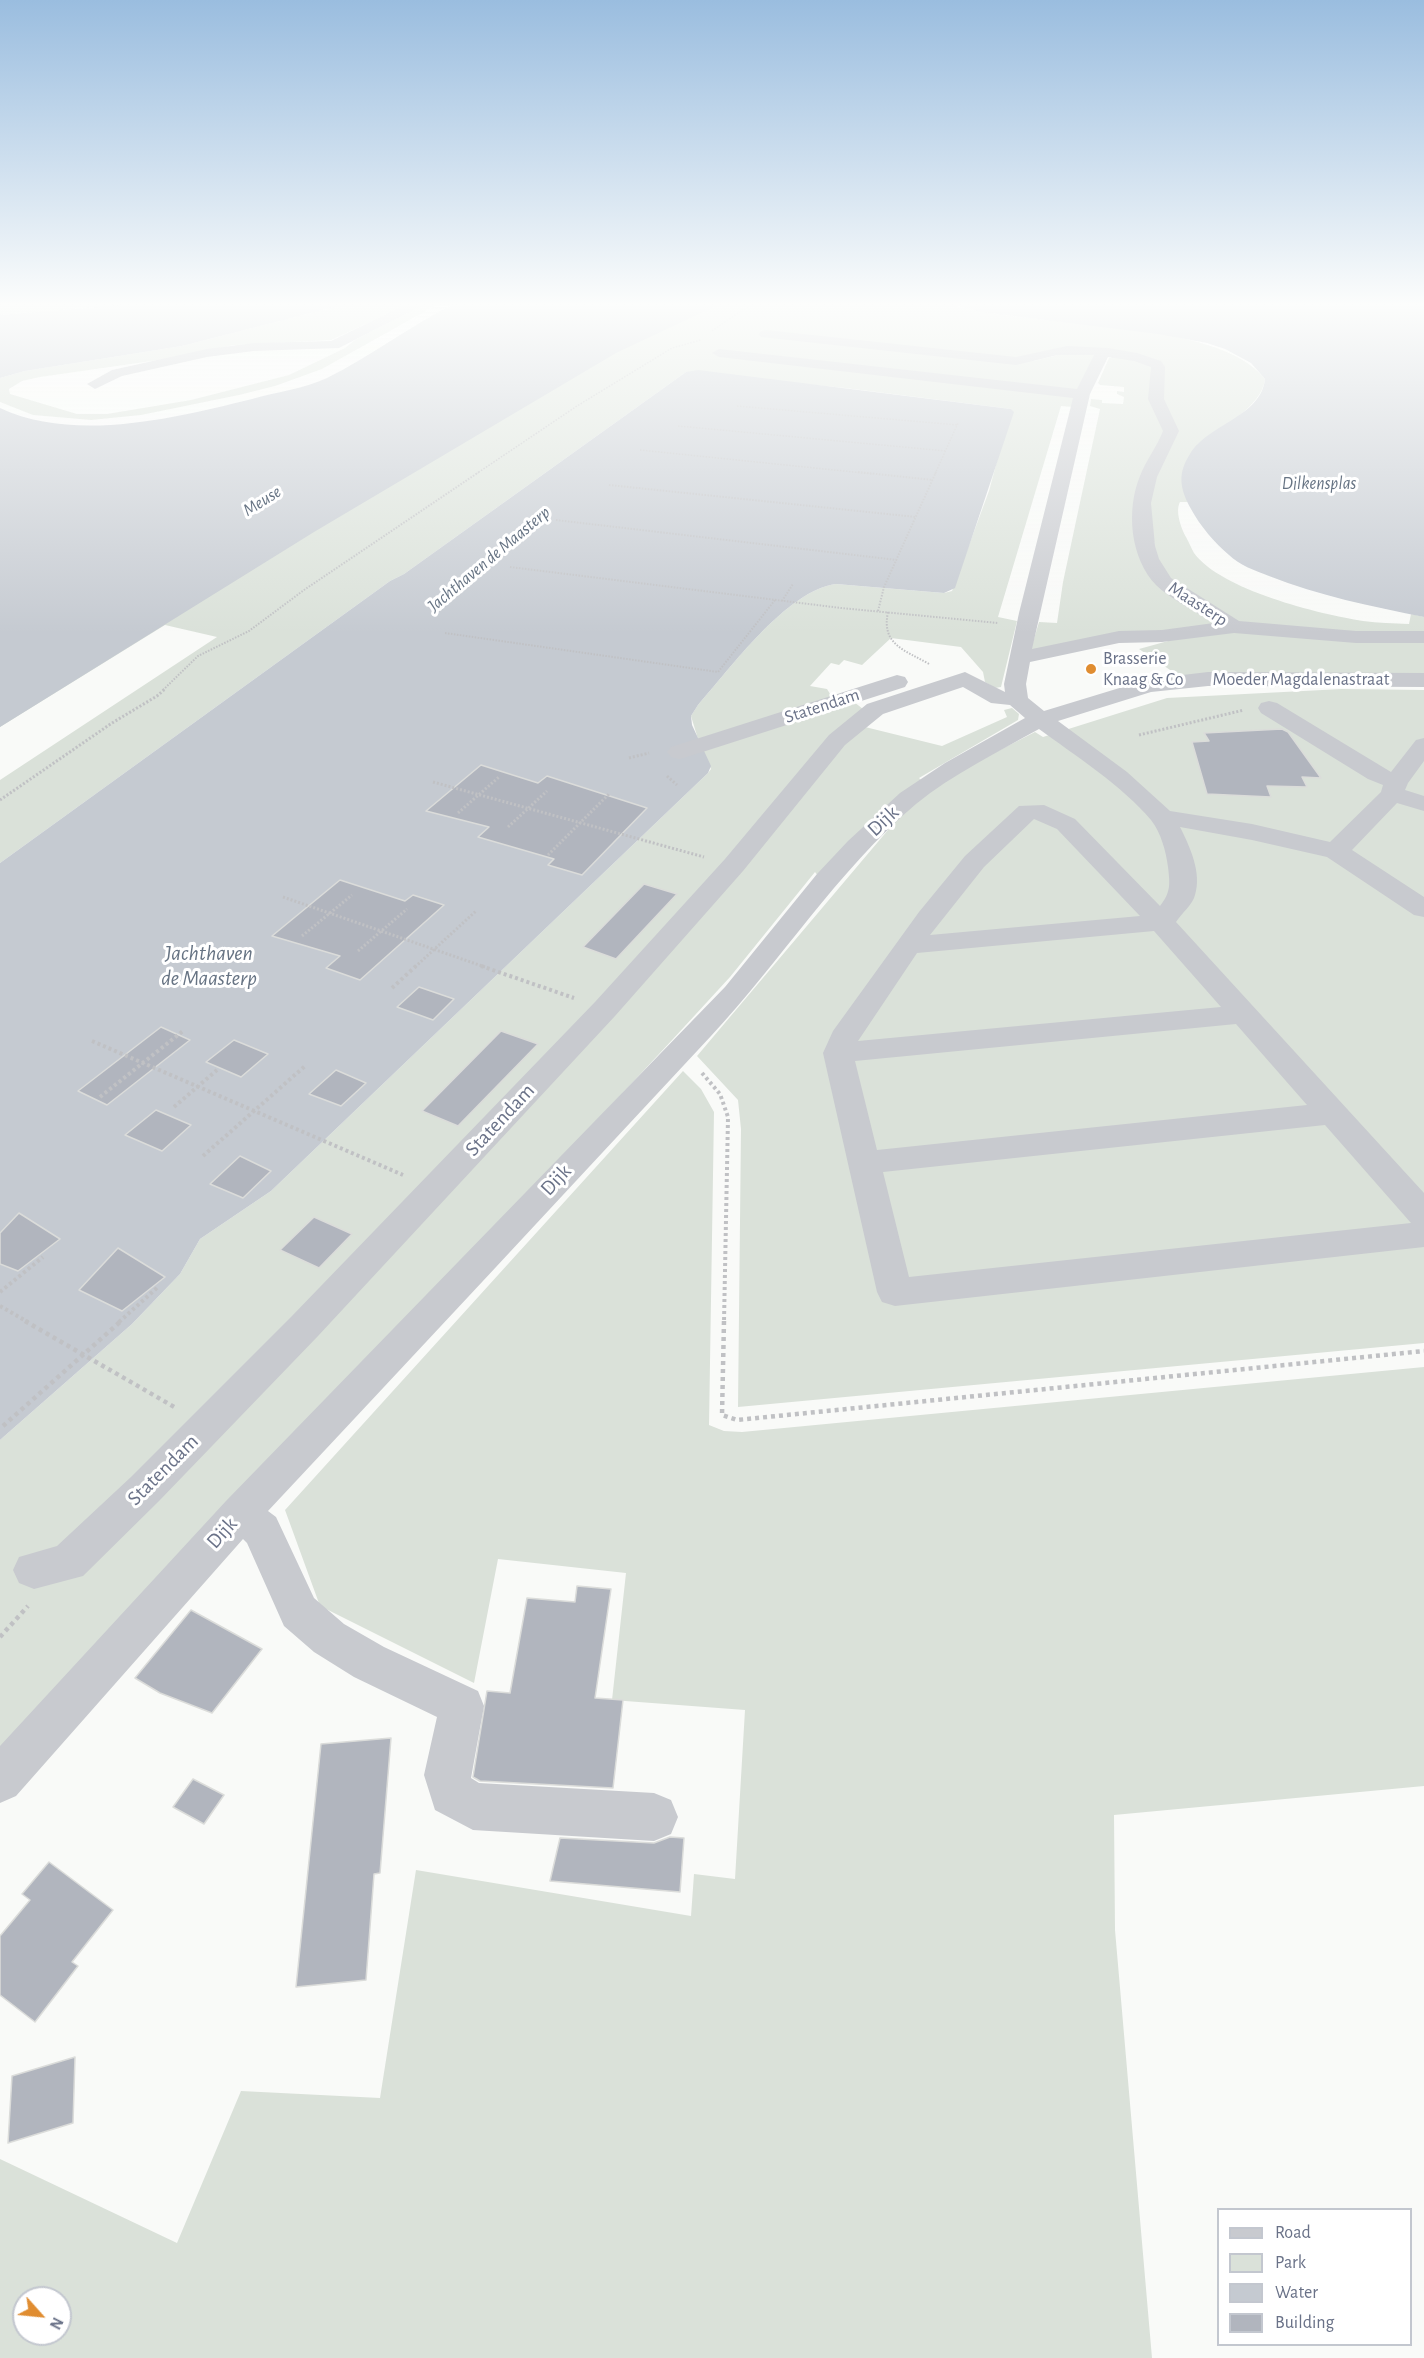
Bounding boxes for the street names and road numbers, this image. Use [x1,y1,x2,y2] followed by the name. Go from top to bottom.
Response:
[1164,577,1232,631] street label: Maasterp
[1213,669,1389,691] street label: Moeder Magdalenastraat
[782,684,862,728] street label: Statendam
[862,800,904,842] street label: Dijk
[460,1078,540,1162] street label: Statendam
[535,1159,577,1201] street label: Dijk
[122,1429,204,1511] street label: Statendam
[201,1512,243,1554] street label: Dijk

